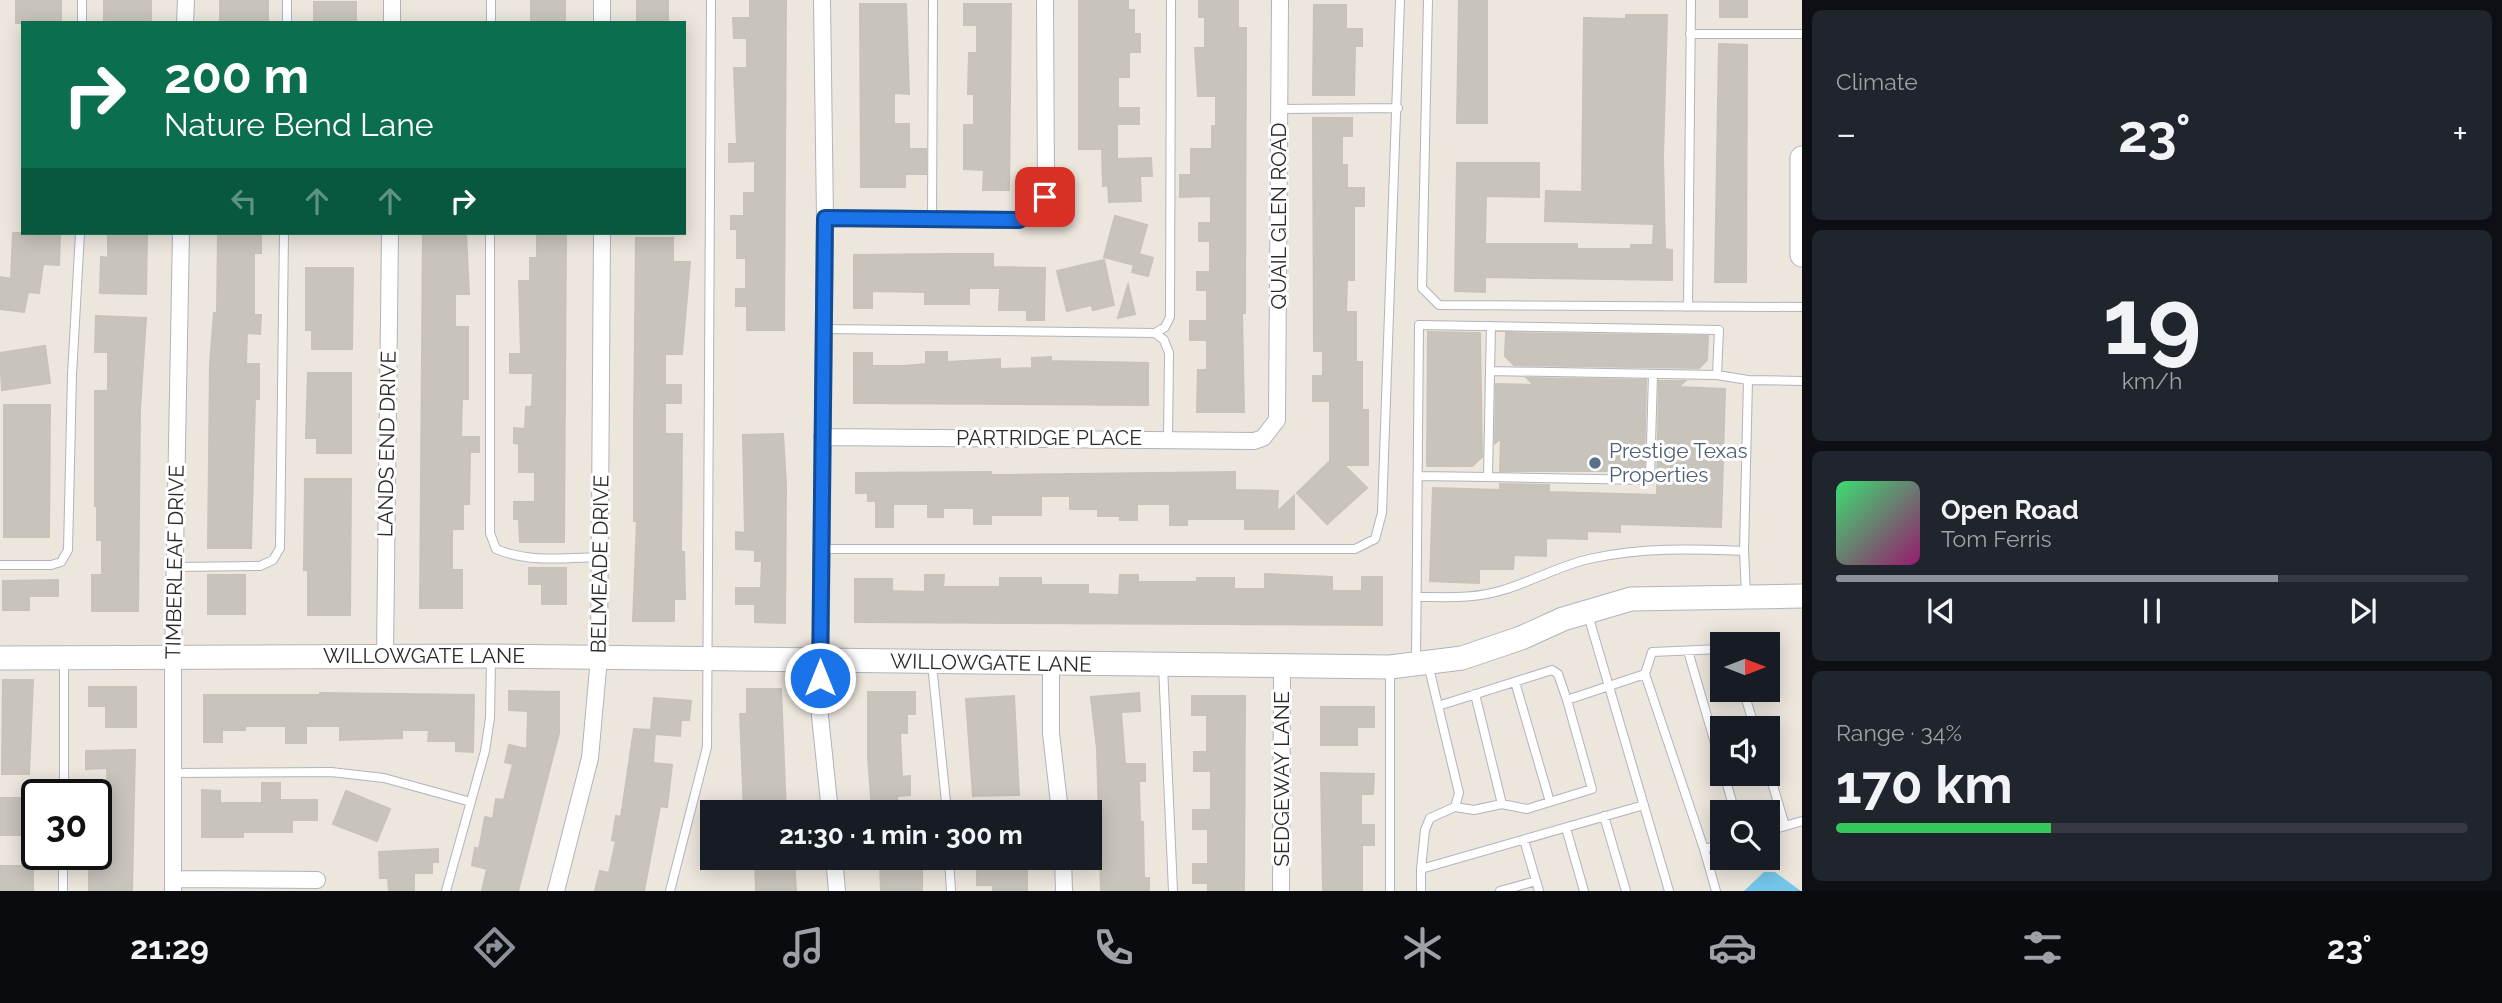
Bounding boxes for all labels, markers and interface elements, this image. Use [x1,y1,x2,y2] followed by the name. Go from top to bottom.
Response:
[164,47,309,104] text: 200 m
[49,49,140,140] icon: right
[1836,68,1918,95] text: Climate
[2118,103,2191,164] text: 23°
[164,106,434,143] text: Nature Bend Lane
[1836,111,1856,156] text: −
[2452,111,2468,156] text: +
[1266,122,1291,310] street label: QUAIL GLEN ROAD
[1015,167,1075,227] pin
[1026,178,1064,216] icon: arrive
[225,182,263,220] icon: left
[298,182,336,220] icon: ahead
[371,182,409,220] icon: ahead
[444,182,482,220] icon: right
[2103,268,2201,375] text: 19
[372,351,401,537] street label: LANDS END DRIVE
[2122,367,2182,394] text: km/h
[956,425,1142,450] street label: PARTRIDGE PLACE
[1609,438,1748,487] place label: Prestige Texas Properties
[1587,455,1603,471] marker: Prestige Texas Properties
[160,465,189,659] street label: TIMBERLEAF DRIVE
[585,475,614,653] street label: BELMEADE DRIVE
[1941,495,2079,525] text: Open Road
[1941,525,2052,552] text: Tom Ferris
[1922,592,1960,630] icon: previous
[2133,592,2171,630] icon: pause
[2344,592,2382,630] icon: next
[1710,632,1780,702] north arrow
[1710,632,1780,870] map controls
[783,641,857,715] position arrow
[323,643,525,668] street label: WILLOWGATE LANE
[890,648,1092,677] street label: WILLOWGATE LANE
[1269,691,1294,867] street label: SEDGEWAY LANE
[1710,716,1780,786] button: sound
[1836,719,1962,746] text: Range · 34%
[1836,754,2013,815] text: 170 km
[21,779,112,870] speed limit sign: 30
[1710,800,1780,870] button: search
[779,820,1023,850] text: 21:30 · 1 min · 300 m
[470,923,519,972] icon: directions
[779,923,828,972] icon: music
[1089,923,1138,972] icon: phone
[1398,923,1447,972] icon: climate
[1708,923,1757,972] icon: car
[2018,923,2067,972] icon: filters
[130,929,209,966] text: 21:29
[2327,929,2372,966] text: 23°

